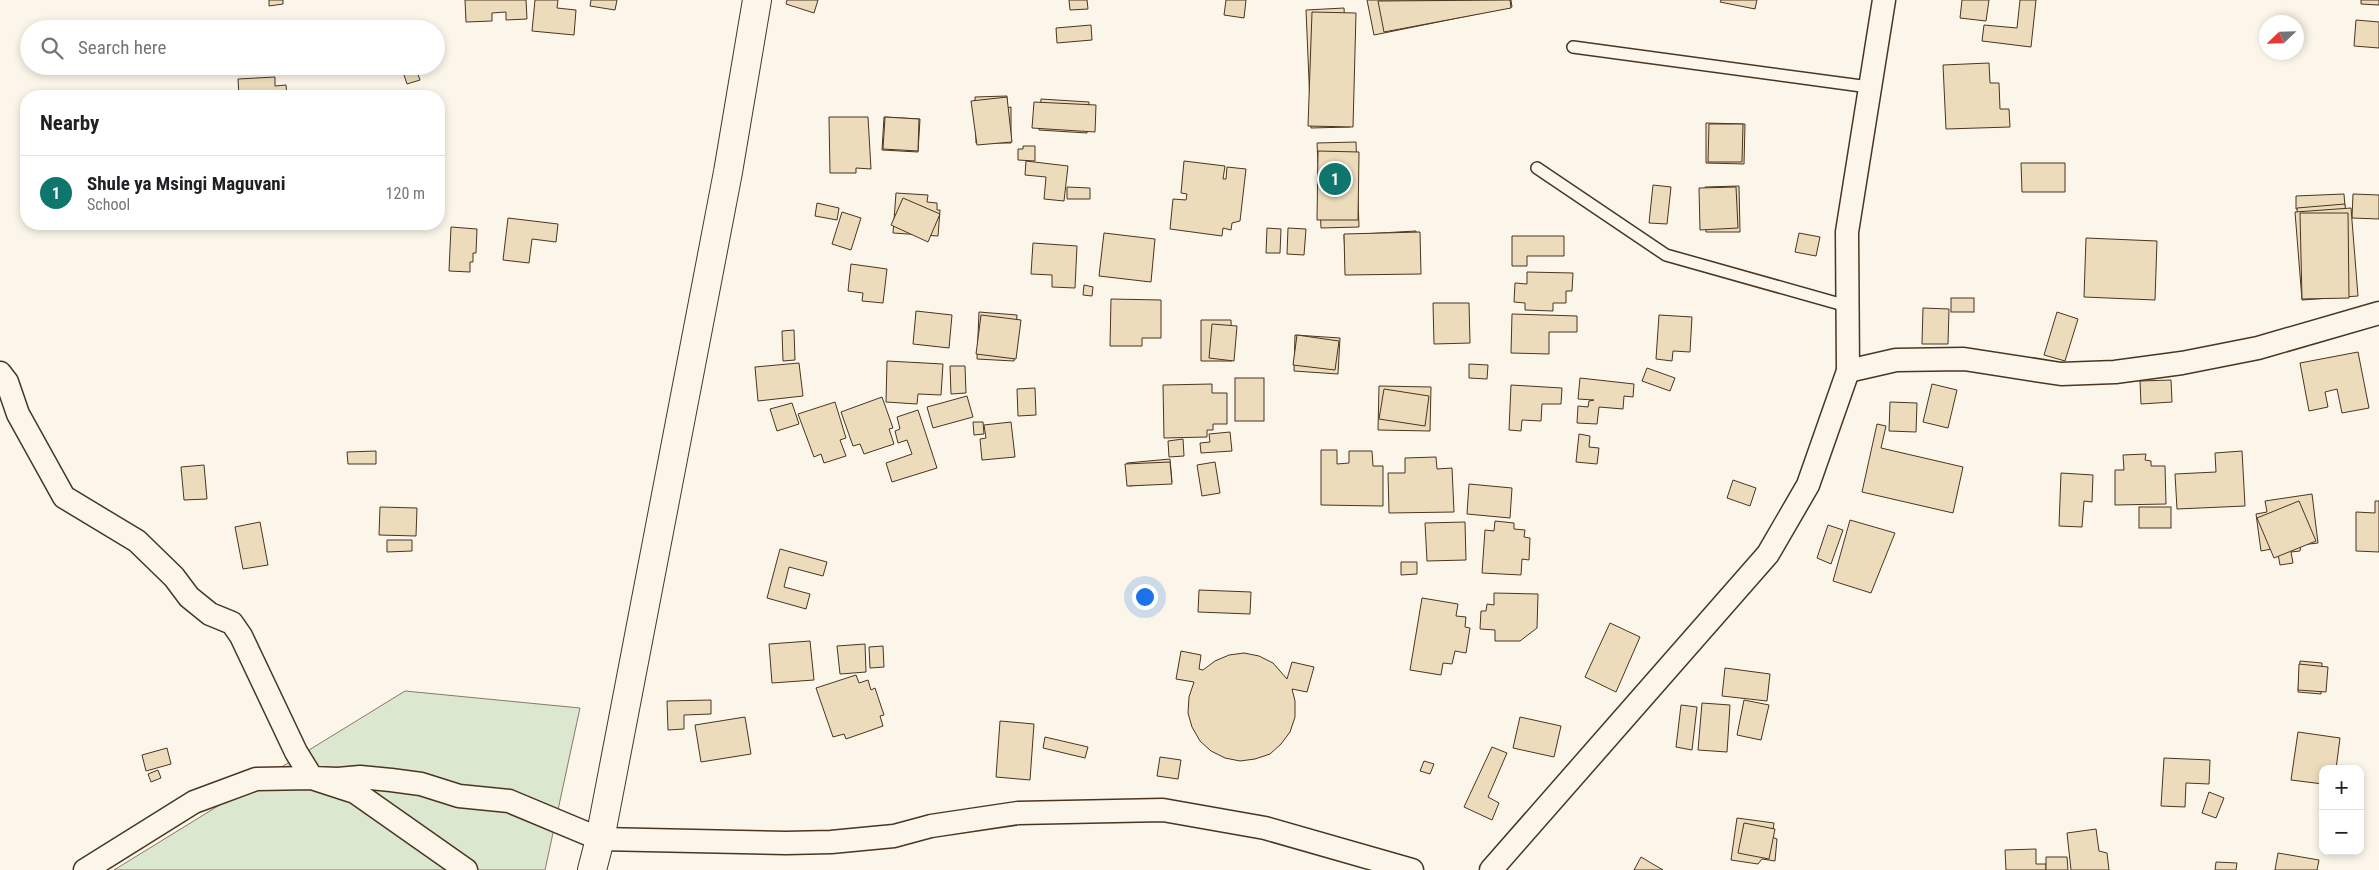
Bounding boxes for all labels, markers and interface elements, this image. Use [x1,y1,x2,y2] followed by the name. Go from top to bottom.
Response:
[2259,15,2304,60] north arrow
[20,20,445,75] search box
[38,34,66,62] icon: search
[78,36,166,59] text: Search here
[40,111,99,135] text: Nearby
[1319,160,1351,198] pin: 1
[87,172,286,195] text: Shule ya Msingi Maguvani
[52,184,60,203] text: 1
[386,184,425,203] text: 120 m
[87,195,130,214] text: School
[1132,584,1158,610] your location
[2319,765,2364,855] map controls
[2319,765,2364,810] button: +
[2319,810,2364,855] button: −

